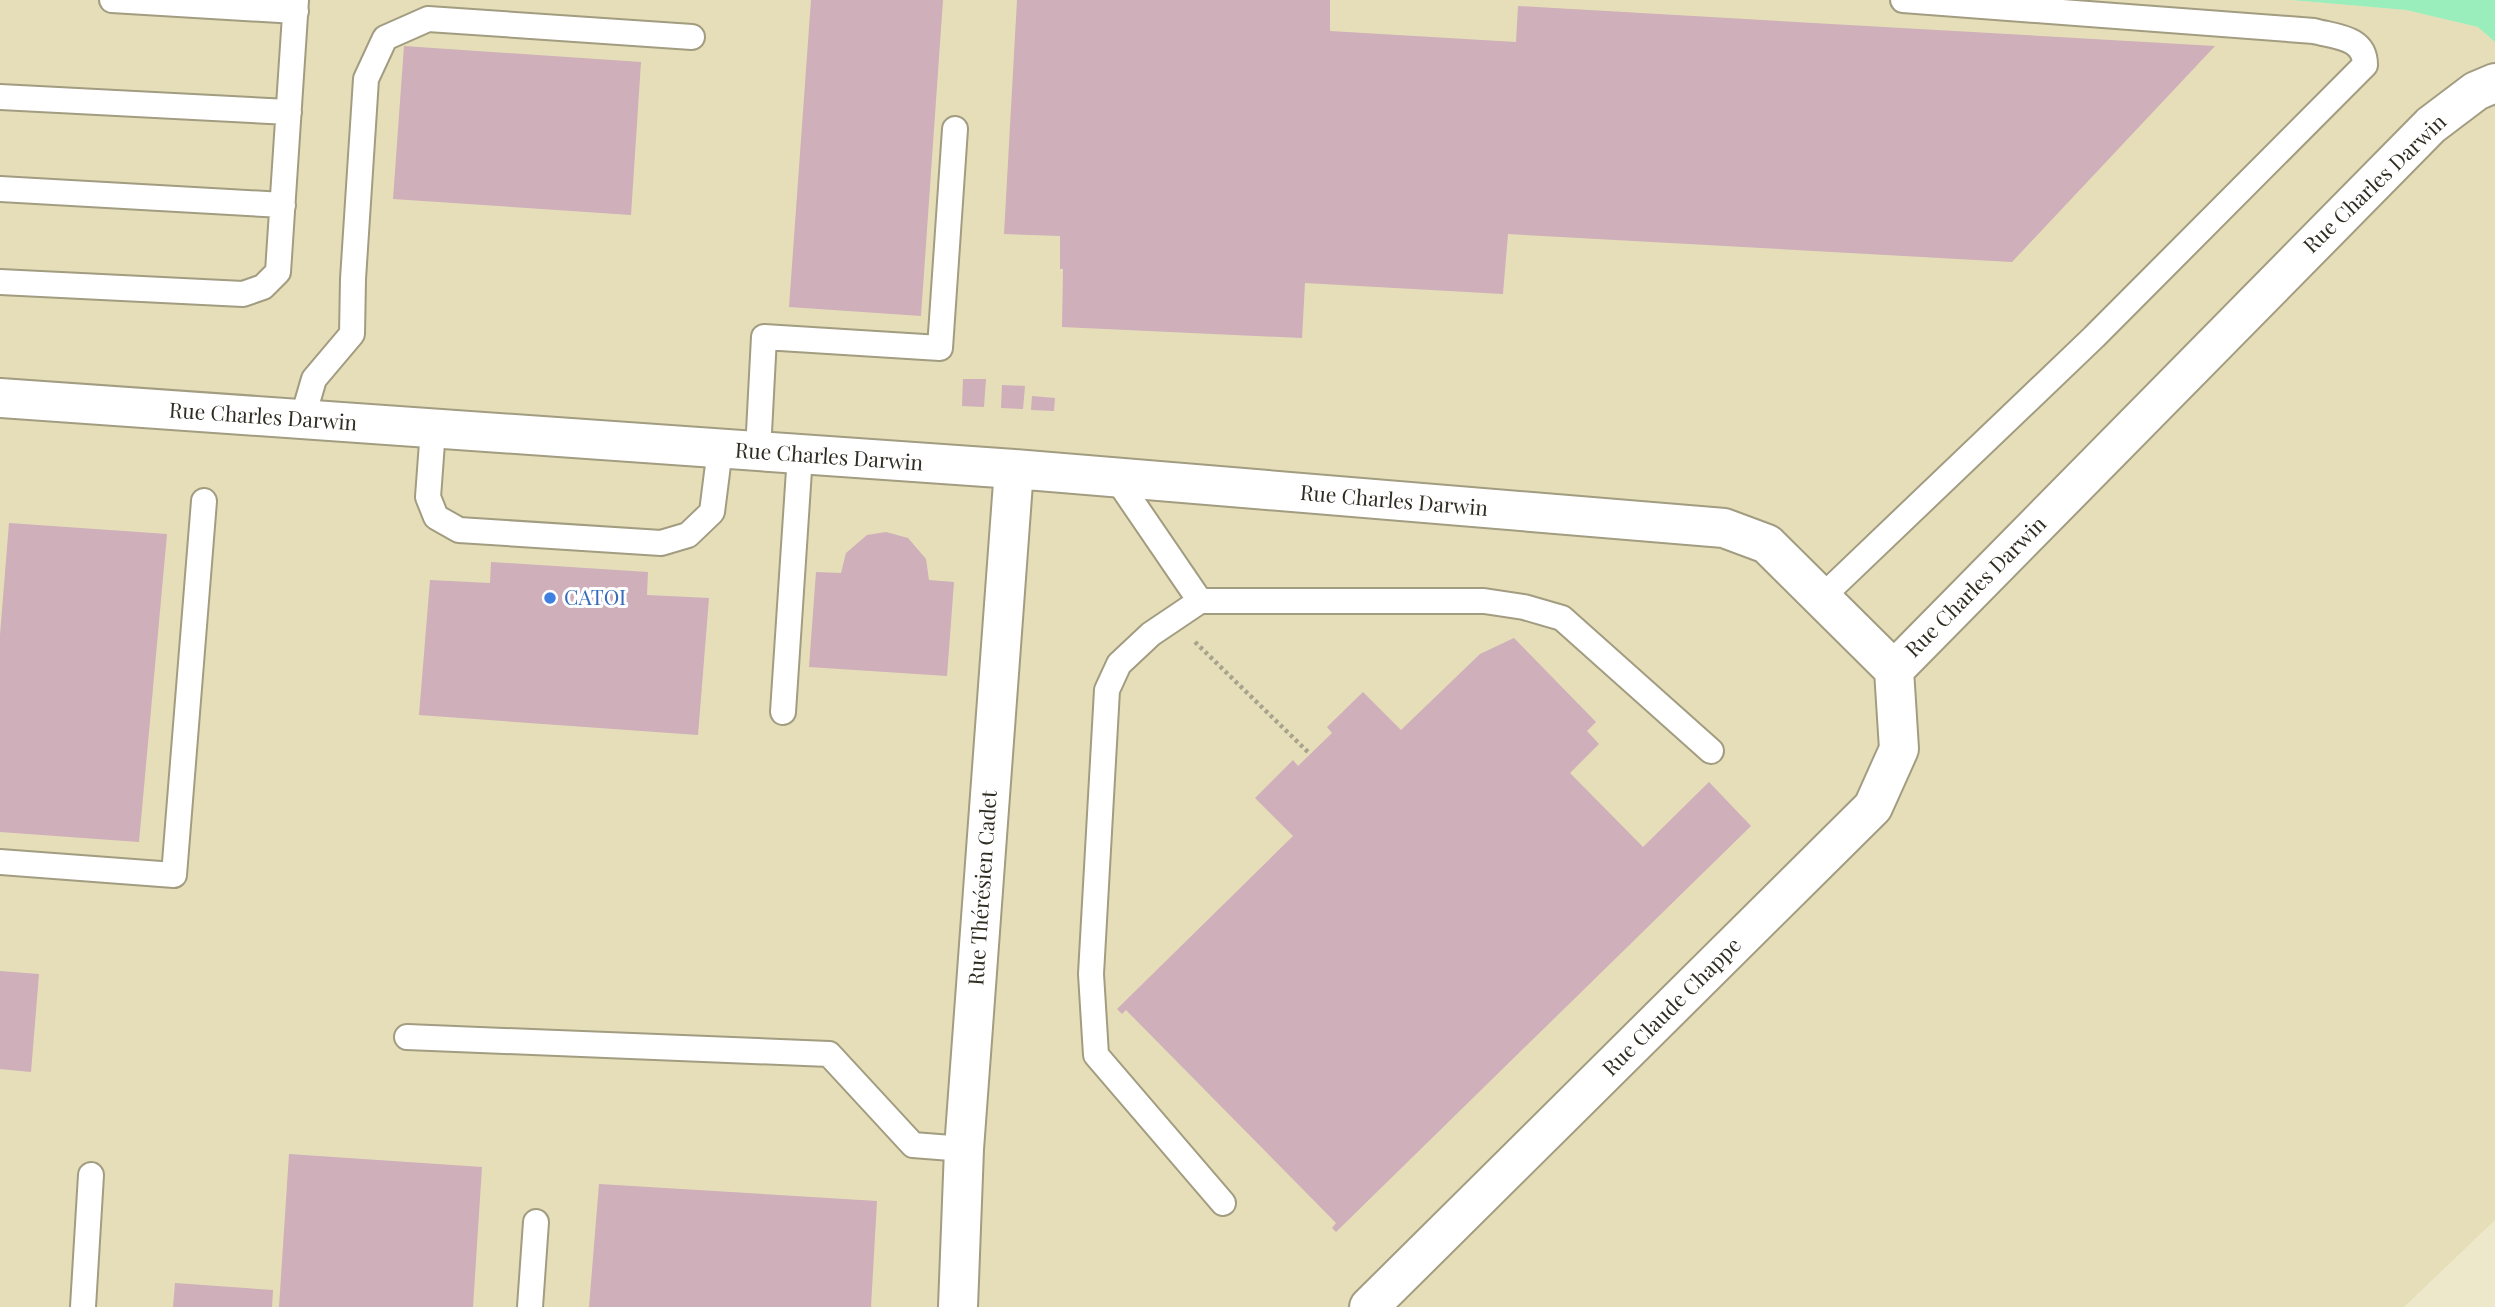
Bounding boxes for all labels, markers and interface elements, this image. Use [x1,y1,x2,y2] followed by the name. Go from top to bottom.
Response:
[2296,107,2452,258] street label: Rue Charles Darwin
[168,394,359,436] street label: Rue Charles Darwin
[734,434,925,476] street label: Rue Charles Darwin
[1299,477,1490,521] street label: Rue Charles Darwin
[1898,509,2051,662] street label: Rue Charles Darwin
[564,582,626,610] place label: CATOI
[542,590,558,606] marker: CATOI
[960,789,1002,986] street label: Rue Thérésien Cadet
[1595,930,1746,1081] street label: Rue Claude Chappe

